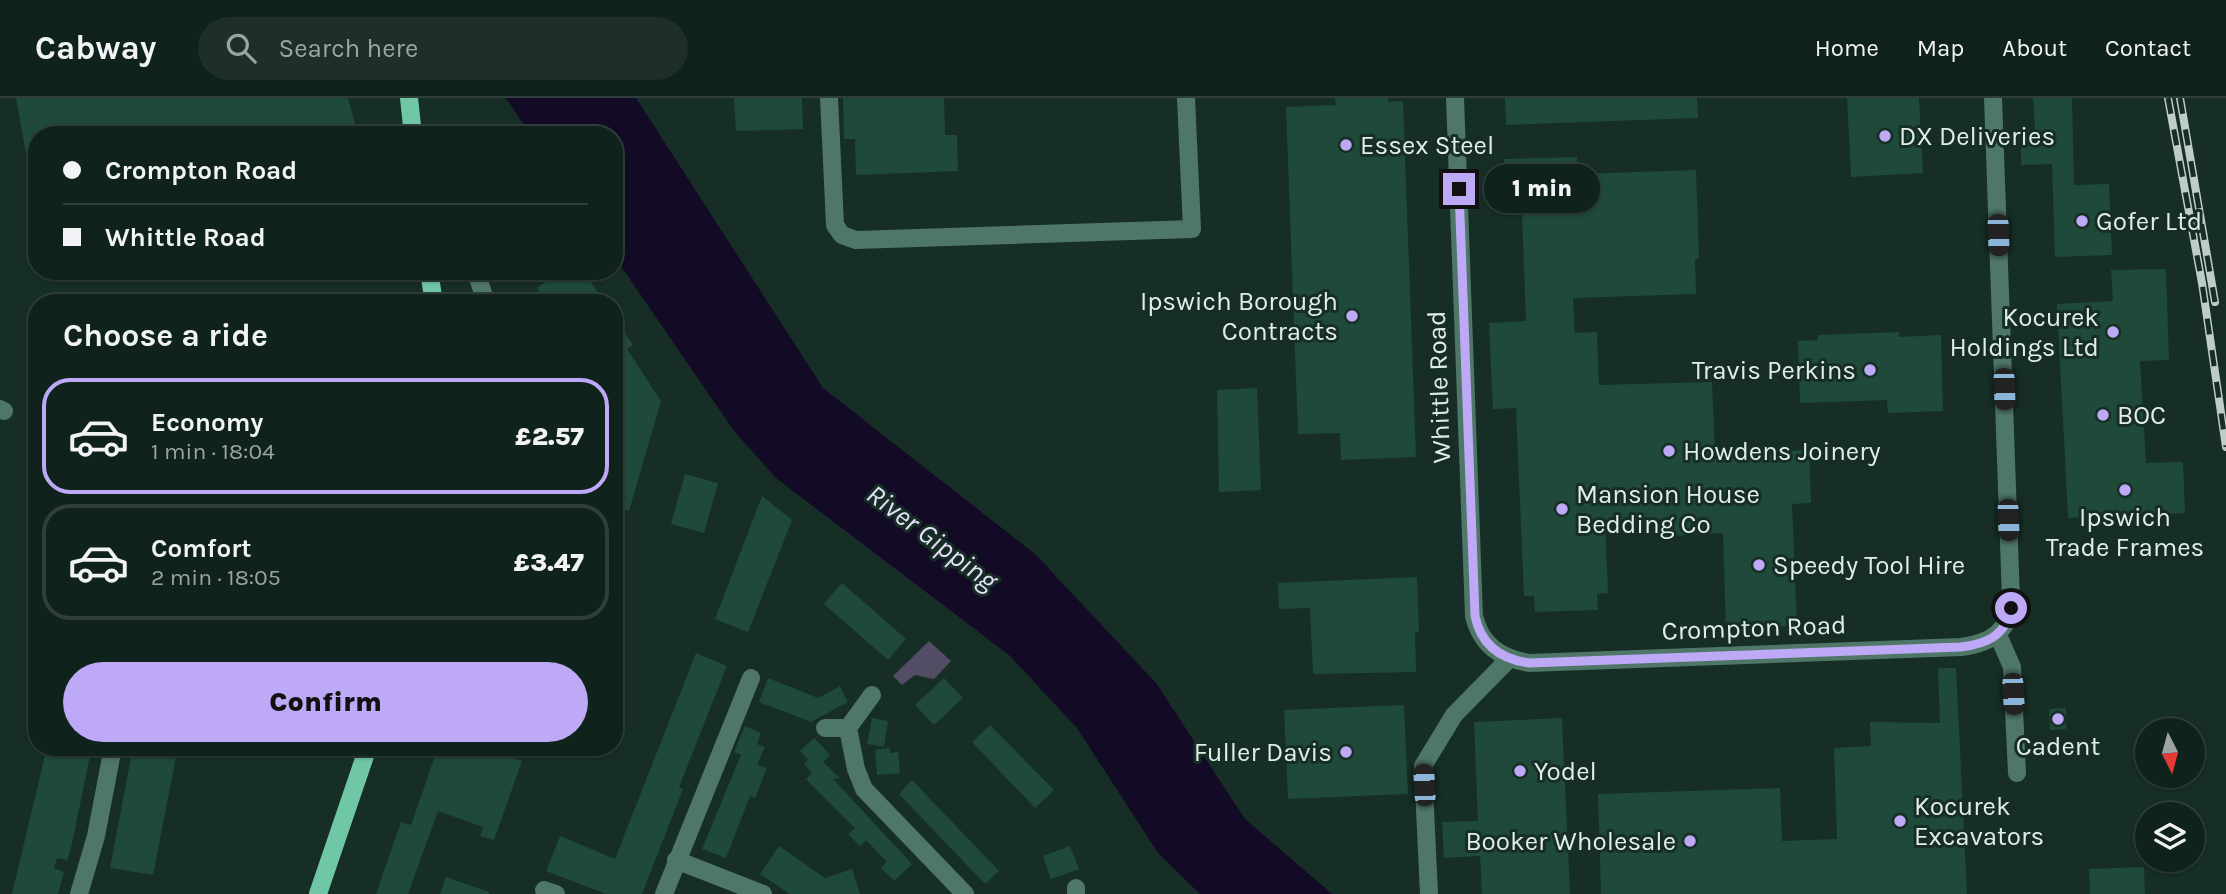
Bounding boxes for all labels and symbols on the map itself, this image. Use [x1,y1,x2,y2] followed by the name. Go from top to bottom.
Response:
[1899,121,2055,152] place label: DX Deliveries
[1877,128,1893,144] marker: DX Deliveries
[1360,130,1494,161] place label: Essex Steel
[1338,137,1354,153] marker: Essex Steel
[1484,164,1599,214] callout: 1 min
[1443,173,1475,205] route end
[2096,206,2202,237] place label: Gofer Ltd
[2074,213,2090,229] marker: Gofer Ltd
[1987,214,2010,256] car
[1140,286,1338,347] place label: Ipswich Borough Contracts
[1949,302,2099,363] place label: Kocurek Holdings Ltd
[1344,308,1360,324] marker: Ipswich Borough Contracts
[1421,310,1457,464] street label: Whittle Road
[2105,324,2121,340] marker: Kocurek Holdings Ltd
[1692,355,1856,386] place label: Travis Perkins
[1862,362,1878,378] marker: Travis Perkins
[1993,368,2016,410] car
[2117,400,2166,431] place label: BOC
[2095,407,2111,423] marker: BOC
[1683,436,1881,467] place label: Howdens Joinery
[1661,443,1677,459] marker: Howdens Joinery
[860,477,1005,598] water label: River Gipping
[1576,479,1760,540] place label: Mansion House Bedding Co
[2117,482,2133,498] marker: Ipswich Trade Frames
[1997,499,2020,541] car
[1554,501,1570,517] marker: Mansion House Bedding Co
[2046,502,2204,563] place label: Ipswich Trade Frames
[1773,550,1965,581] place label: Speedy Tool Hire
[1751,557,1767,573] marker: Speedy Tool Hire
[1995,592,2027,624] route start
[1661,609,1847,647] street label: Crompton Road
[2002,672,2025,716] car
[2050,711,2066,727] marker: Cadent
[2135,718,2205,788] north arrow
[2016,731,2100,762] place label: Cadent
[1194,737,1332,768] place label: Fuller Davis
[1338,744,1354,760] marker: Fuller Davis
[1534,756,1597,787] place label: Yodel
[1413,763,1436,807] car
[1512,763,1528,779] marker: Yodel
[1914,791,2044,852] place label: Kocurek Excavators
[1892,813,1908,829] marker: Kocurek Excavators
[1465,826,1676,857] place label: Booker Wholesale
[1682,833,1698,849] marker: Booker Wholesale

